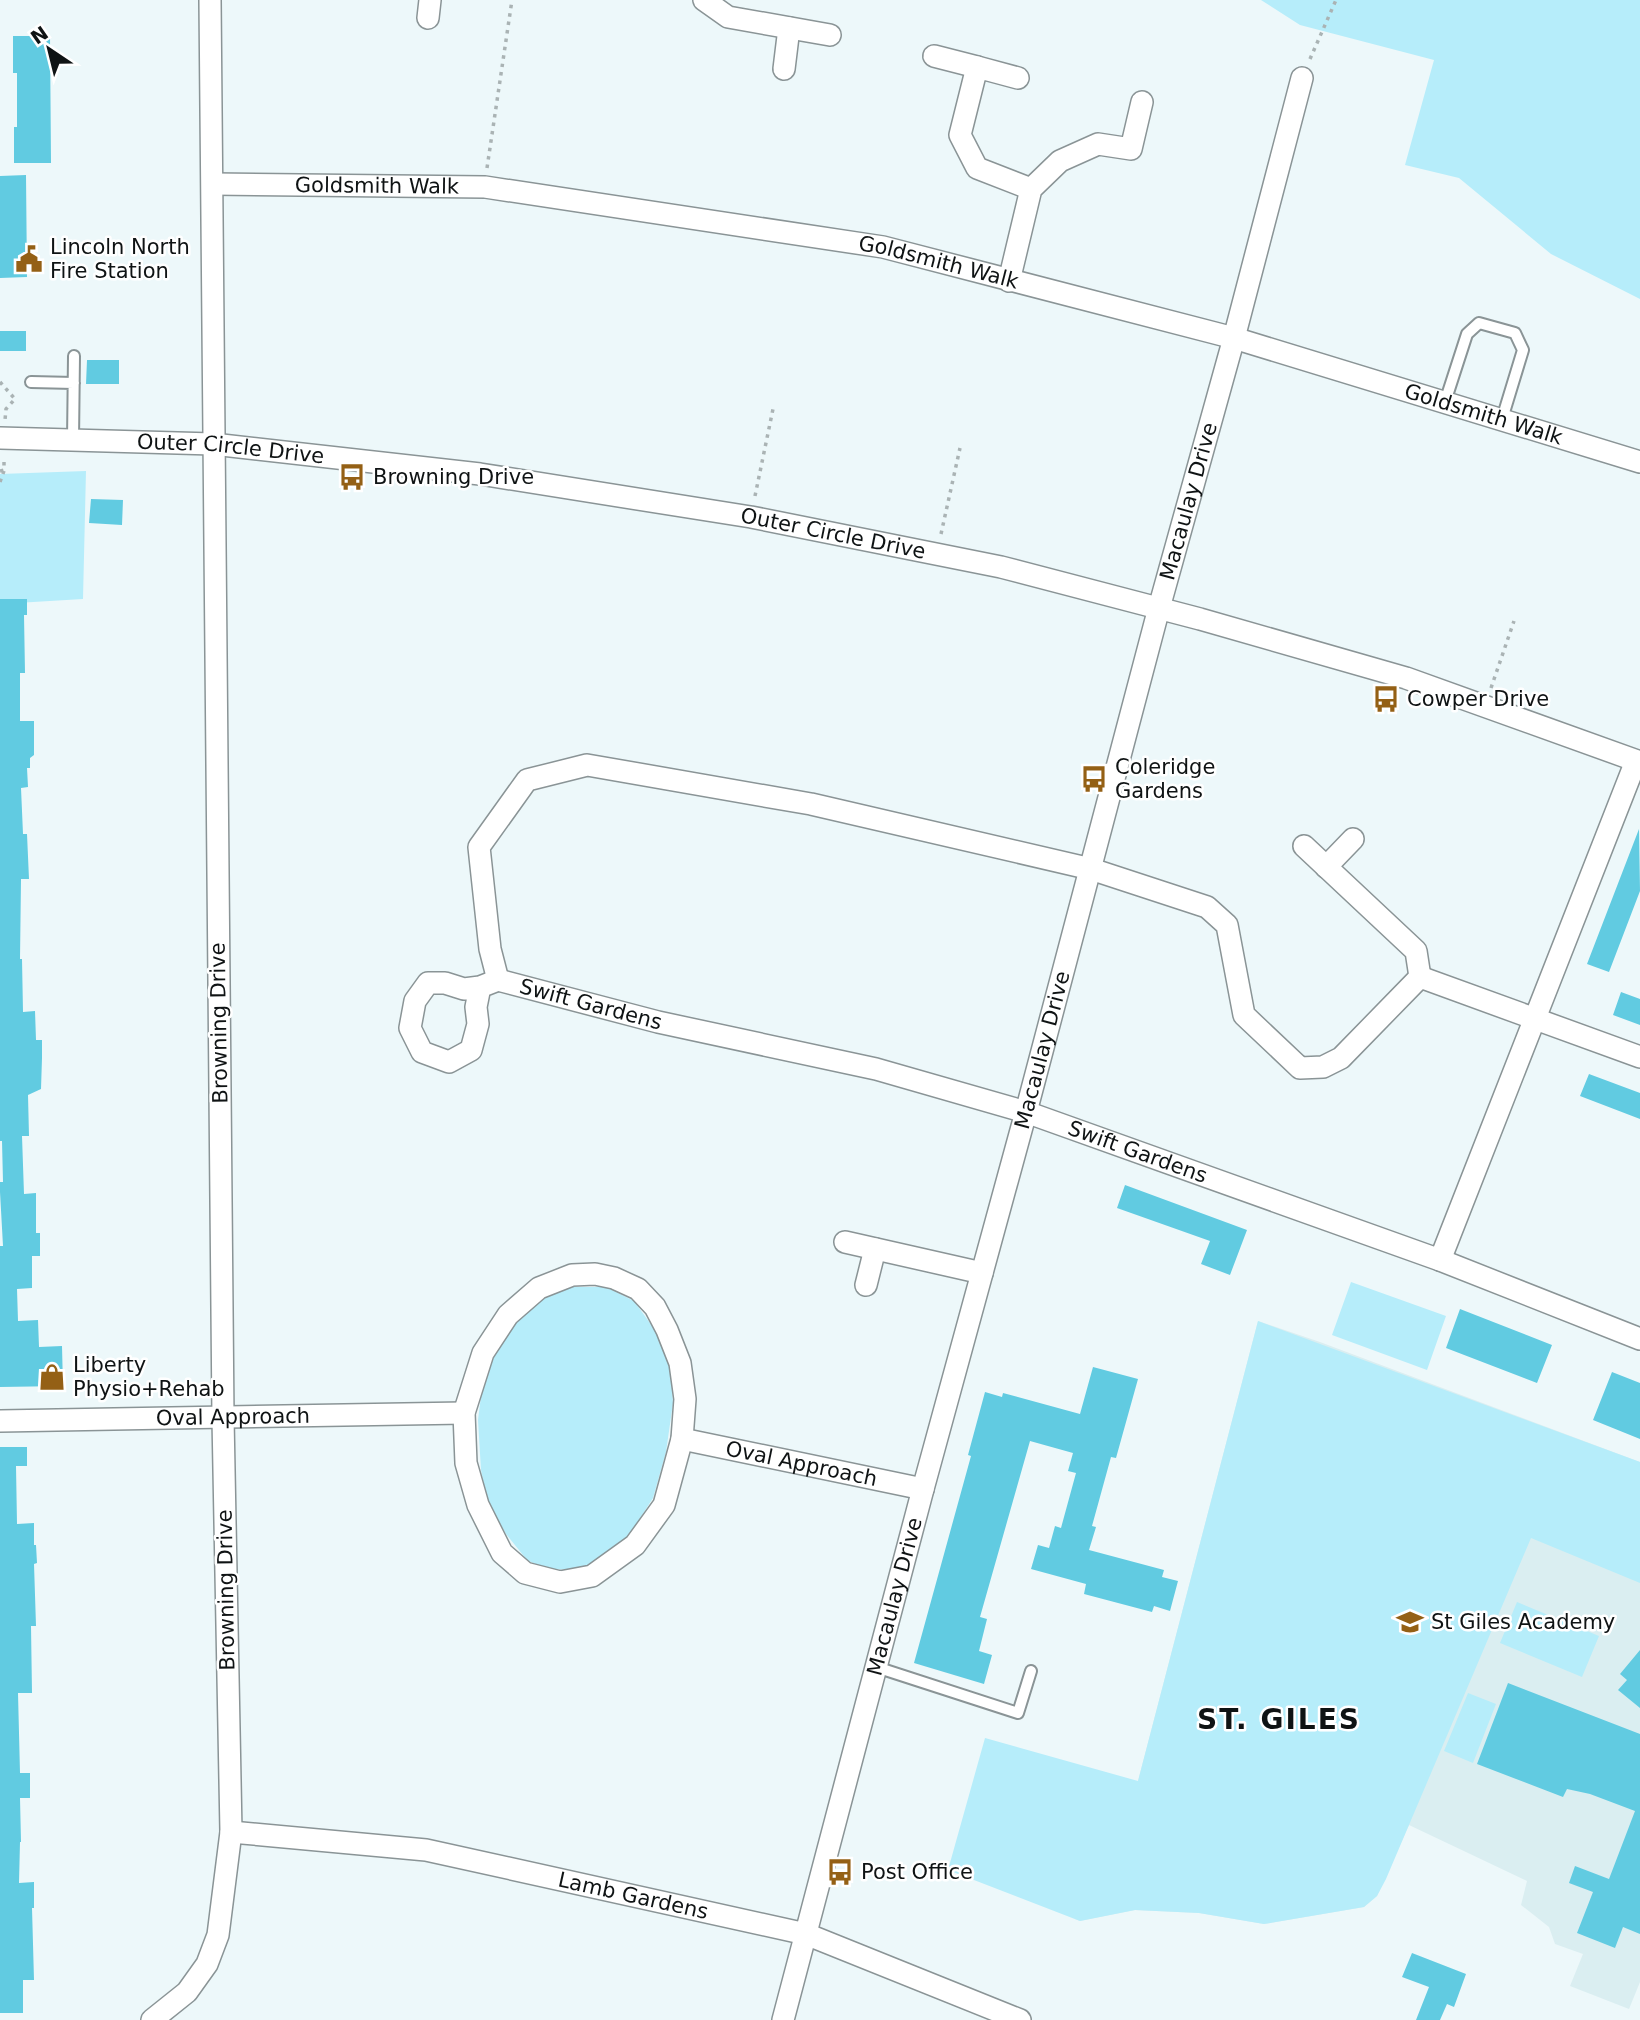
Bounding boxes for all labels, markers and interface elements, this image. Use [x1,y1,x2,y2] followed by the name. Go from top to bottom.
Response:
[14,14,84,84] north arrow
[26,22,52,49] text: N
[295,173,460,199] street label: Goldsmith Walk
[857,231,1022,294] street label: Goldsmith Walk
[50,235,190,283] place label: Lincoln North Fire Station
[14,244,44,274] public building icon: Lincoln North Fire Station
[1402,379,1566,450] street label: Goldsmith Walk
[1155,420,1222,583] street label: Macaulay Drive
[137,430,326,468] street label: Outer Circle Drive
[337,462,367,492] bus stop icon: Browning Drive
[373,465,534,489] place label: Browning Drive
[739,504,928,564] street label: Outer Circle Drive
[1371,684,1401,714] bus stop icon: Cowper Drive
[1407,687,1549,711] place label: Cowper Drive
[1115,755,1215,803] place label: Coleridge Gardens
[1079,764,1109,794] bus stop icon: Coleridge Gardens
[206,942,232,1104] street label: Browning Drive
[1010,968,1075,1132] street label: Macaulay Drive
[517,974,665,1035] street label: Swift Gardens
[1065,1116,1211,1188] street label: Swift Gardens
[73,1353,225,1401] place label: Liberty Physio+Rehab
[37,1362,67,1392] shop icon: Liberty Physio+Rehab
[156,1404,310,1430] street label: Oval Approach
[724,1436,879,1491] street label: Oval Approach
[213,1509,239,1671] street label: Browning Drive
[862,1515,927,1678] street label: Macaulay Drive
[1395,1607,1425,1637] school or university icon: St Giles Academy
[1431,1610,1615,1634] place label: St Giles Academy
[1197,1703,1361,1736] district label: ST. GILES
[825,1857,855,1887] bus stop icon: Post Office
[861,1860,973,1884] place label: Post Office
[556,1868,710,1924] street label: Lamb Gardens

